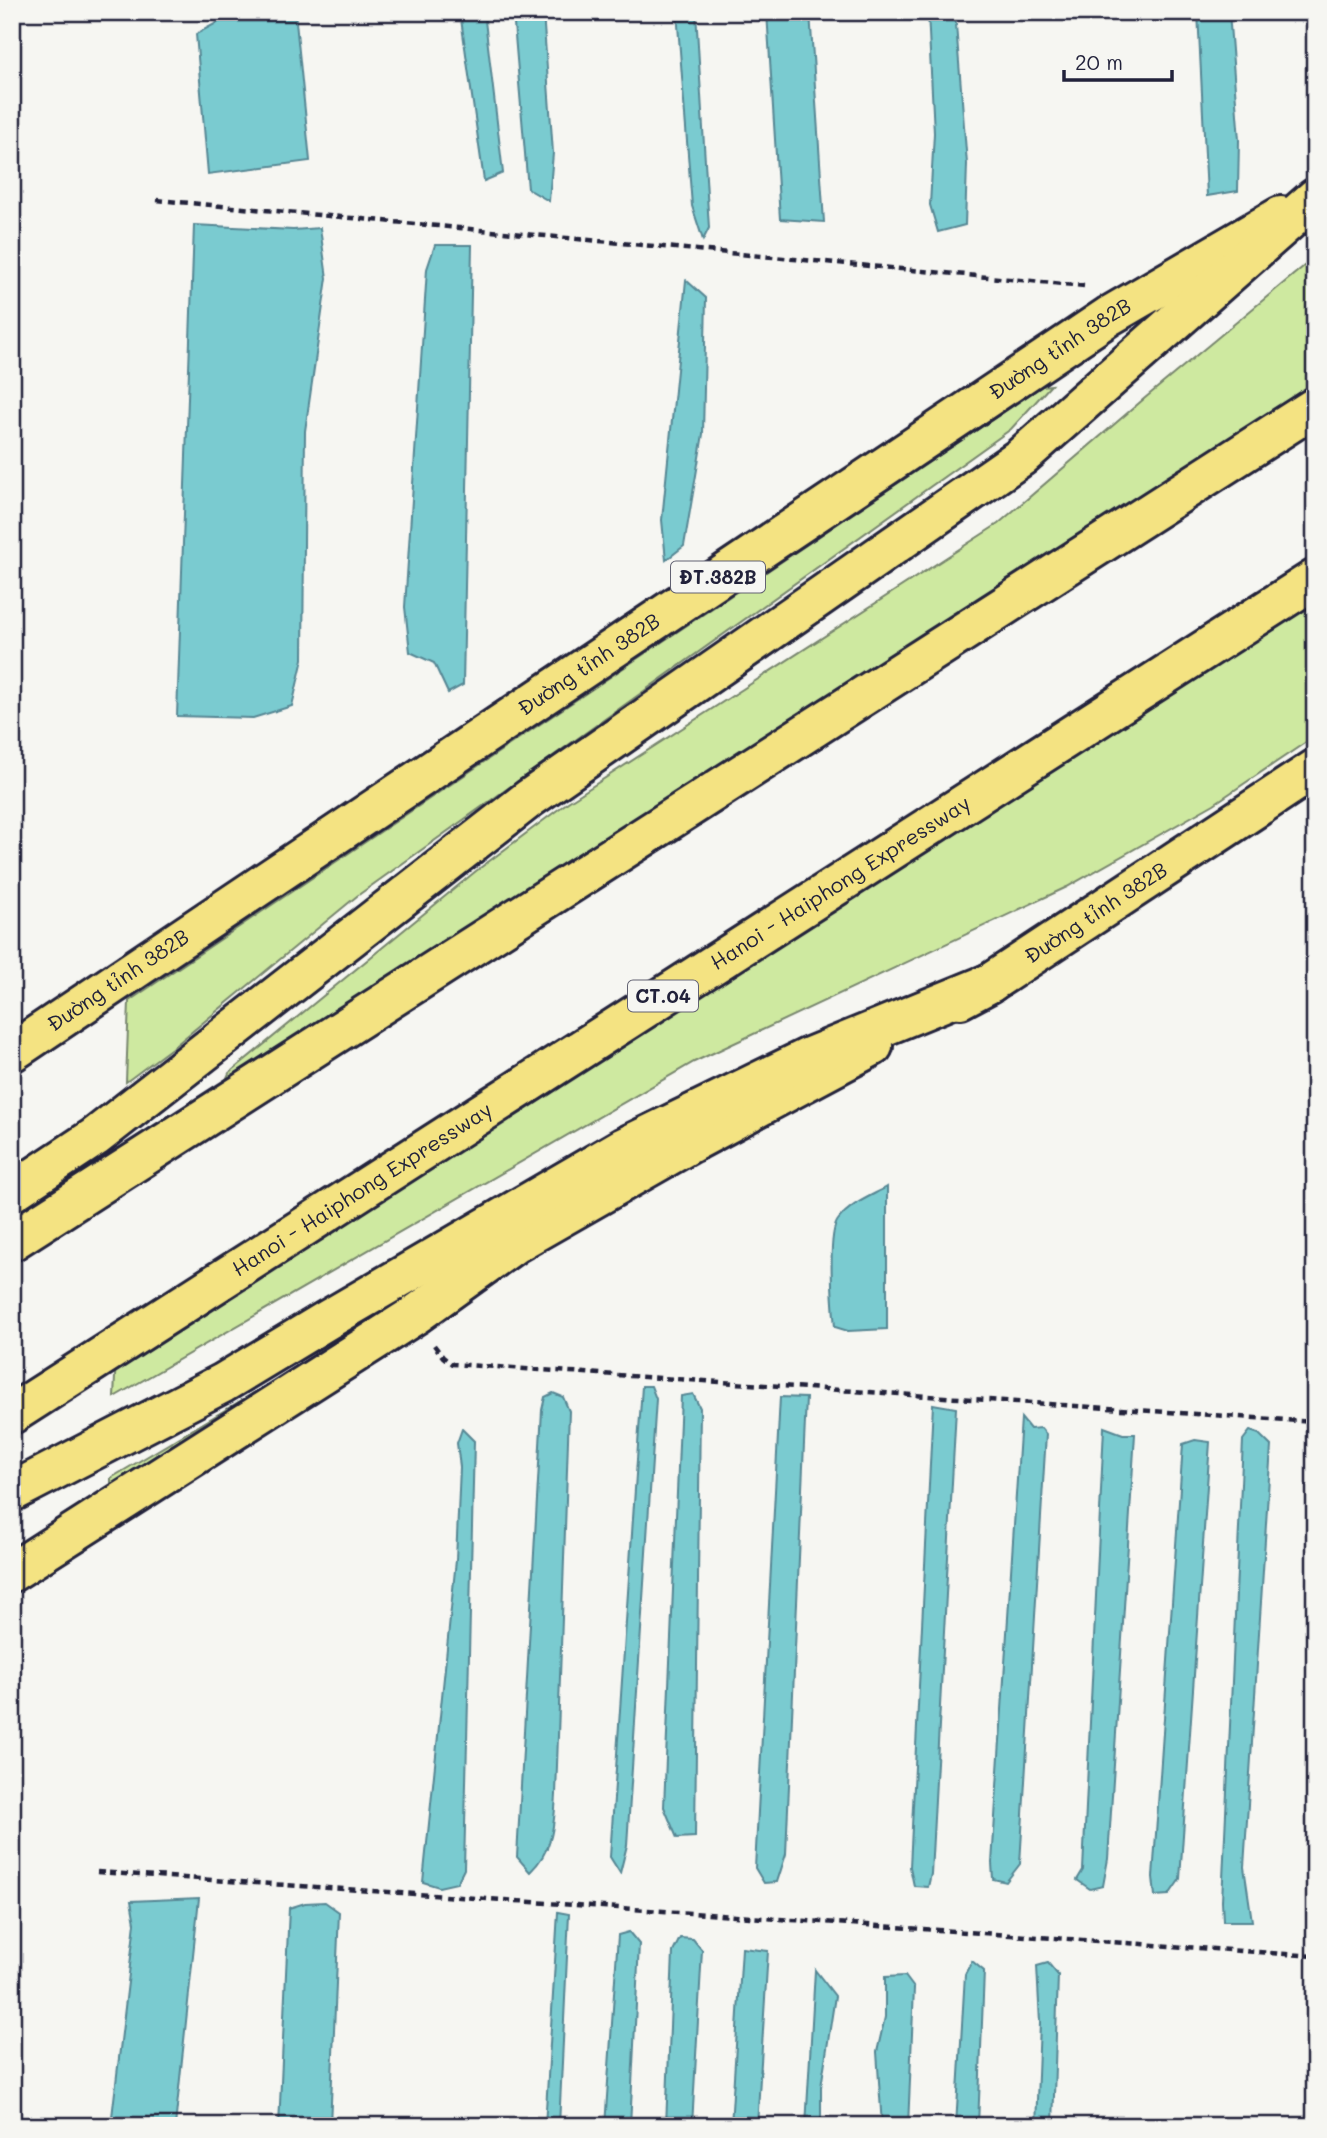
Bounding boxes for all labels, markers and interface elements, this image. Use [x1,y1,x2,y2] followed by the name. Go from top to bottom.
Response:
[1064,38,1173,82] scale bar
[1075,48,1123,75] text: 20 m
[983,291,1136,405] street label: Đường tỉnh 382B
[671,562,765,592] road number: ĐT.382B
[512,606,665,721] street label: Đường tỉnh 382B
[705,789,975,975] street label: Hanoi - Haiphong Expressway
[1019,855,1172,969] street label: Đường tỉnh 382B
[41,922,194,1037] street label: Đường tỉnh 382B
[628,980,698,1012] road number: CT.04
[226,1095,496,1281] street label: Hanoi - Haiphong Expressway

